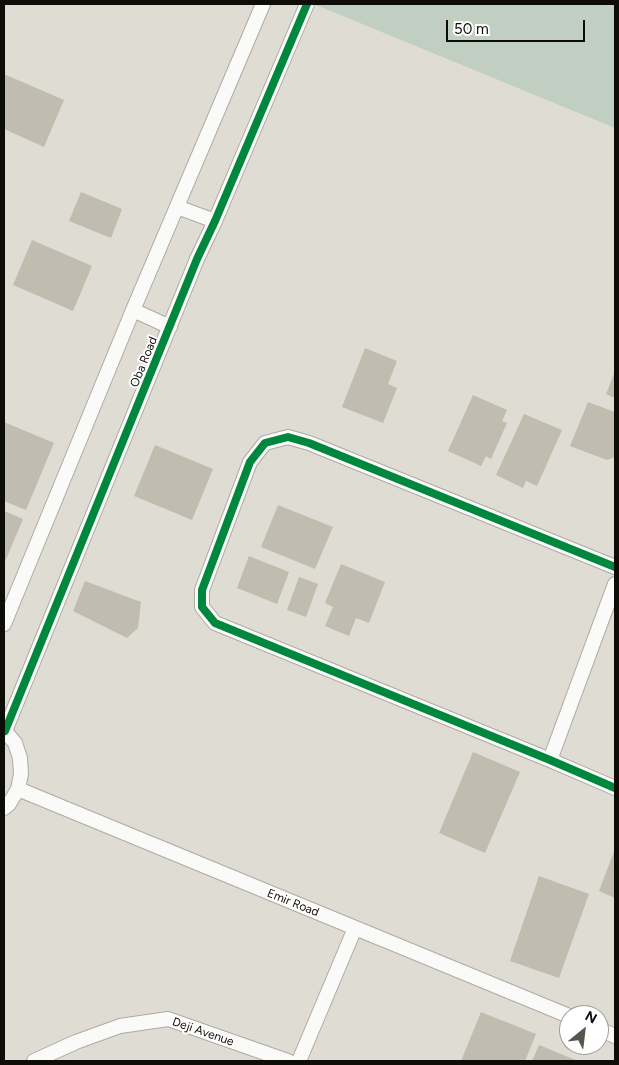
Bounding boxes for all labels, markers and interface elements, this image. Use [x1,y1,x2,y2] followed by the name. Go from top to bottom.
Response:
[449,10,588,42] scale bar
[454,20,489,38] text: 50 m
[127,335,161,389] street label: Oba Road
[265,886,321,920] street label: Emir Road
[559,1005,609,1055] north arrow
[582,1007,600,1027] text: N
[170,1015,236,1049] street label: Deji Avenue

